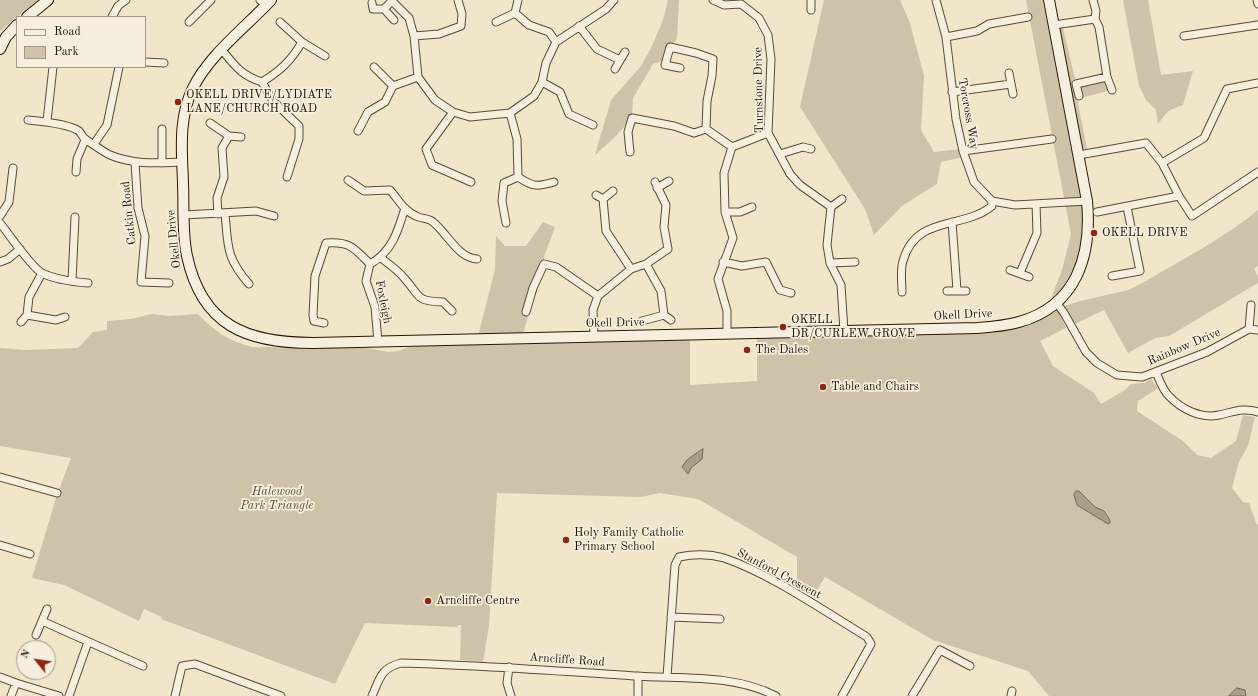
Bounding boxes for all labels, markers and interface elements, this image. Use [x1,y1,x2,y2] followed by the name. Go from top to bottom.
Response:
[16,16,146,68] legend
[54,26,81,38] text: Road
[54,46,79,58] text: Park
[751,47,767,133] street label: Turnstone Drive
[955,77,981,151] street label: Torcross Way
[186,88,332,116] place label: OKELL DRIVE/LYDIATE LANE/CHURCH ROAD
[173,97,183,107] marker: OKELL DRIVE/LYDIATE LANE/CHURCH ROAD
[118,180,140,246] street label: Catkin Road
[164,209,184,269] street label: Okell Drive
[1102,226,1187,240] place label: OKELL DRIVE
[1089,228,1099,238] marker: OKELL DRIVE
[372,279,394,325] street label: Foxleigh
[933,306,993,324] street label: Okell Drive
[791,313,915,341] place label: OKELL DR/CURLEW GROVE
[585,315,645,331] street label: Okell Drive
[778,322,788,332] marker: OKELL DR/CURLEW GROVE
[1145,325,1223,369] street label: Rainbow Drive
[755,343,808,357] place label: The Dales
[742,345,752,355] marker: The Dales
[831,380,919,394] place label: Table and Chairs
[818,382,828,392] marker: Table and Chairs
[240,485,314,513] park label: Halewood Park Triangle
[574,526,684,554] place label: Holy Family Catholic Primary School
[561,535,571,545] marker: Holy Family Catholic Primary School
[734,546,824,602] street label: Stanford Crescent
[436,594,520,608] place label: Arncliffe Centre
[423,596,433,606] marker: Arncliffe Centre
[16,640,56,680] north arrow
[19,648,33,661] text: N
[529,650,605,670] street label: Arncliffe Road

